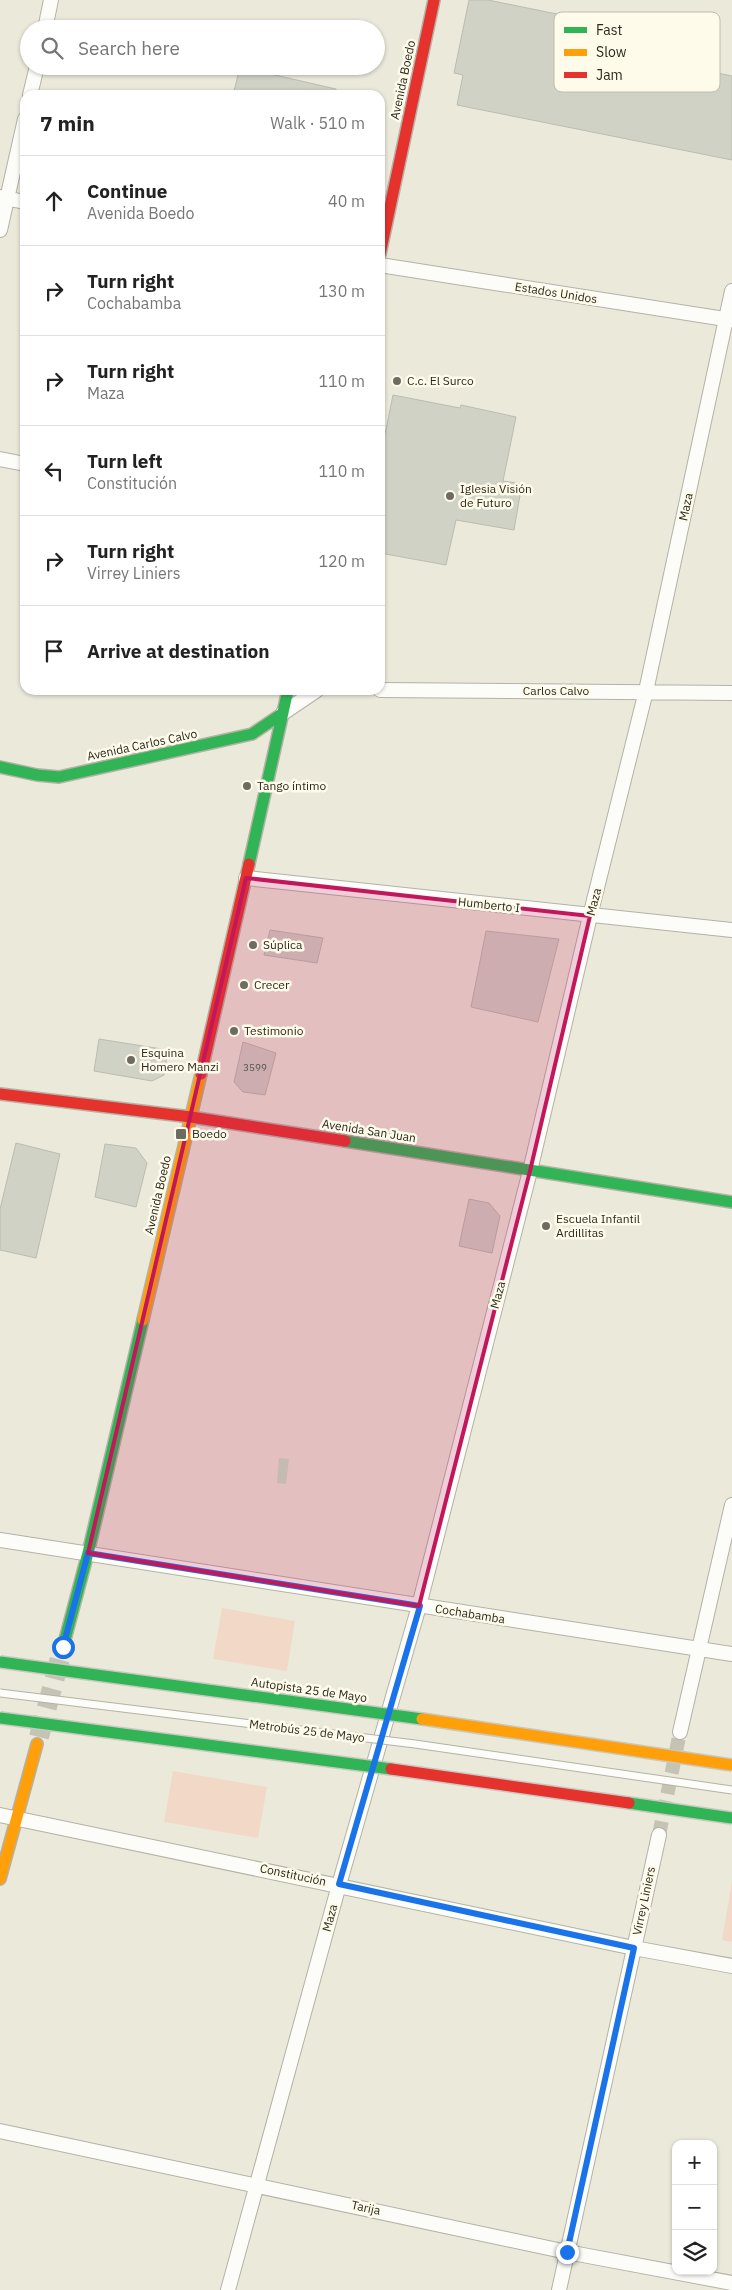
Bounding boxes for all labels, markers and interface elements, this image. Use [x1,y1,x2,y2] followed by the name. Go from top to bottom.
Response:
[554,12,720,92] legend
[20,20,385,75] search box
[596,21,622,39] text: Fast
[38,34,66,62] icon: search
[78,36,180,60] text: Search here
[387,39,418,121] street label: Avenida Boedo
[596,43,627,61] text: Slow
[596,66,623,84] text: Jam
[40,109,95,137] text: 7 min
[270,113,365,133] text: Walk · 510 m
[87,179,167,203] text: Continue
[40,187,68,215] icon: ahead
[328,191,365,211] text: 40 m
[87,203,195,223] text: Avenida Boedo
[87,269,174,293] text: Turn right
[40,277,68,305] icon: right
[514,279,598,306] street label: Estados Unidos
[318,281,365,301] text: 130 m
[87,293,181,313] text: Cochabamba
[87,359,174,383] text: Turn right
[40,367,68,395] icon: right
[318,371,365,391] text: 110 m
[407,373,474,388] place label: C.c. El Surco
[391,375,403,387] marker: C.c. El Surco
[87,383,125,403] text: Maza
[87,449,163,473] text: Turn left
[40,457,68,485] icon: left
[318,461,365,481] text: 110 m
[87,473,177,493] text: Constitución
[460,481,532,510] place label: Iglesia Visión de Futuro
[444,490,456,502] marker: Iglesia Visión de Futuro
[675,491,696,522] street label: Maza
[87,539,174,563] text: Turn right
[40,547,68,575] icon: right
[318,551,365,571] text: 120 m
[87,563,180,583] text: Virrey Liniers
[40,637,68,665] icon: arrive
[87,639,270,663] text: Arrive at destination
[523,683,590,698] street label: Carlos Calvo
[85,725,199,764] street label: Avenida Carlos Calvo
[257,778,327,793] place label: Tango íntimo
[241,780,253,792] marker: Tango íntimo
[583,886,604,917] street label: Maza
[457,894,521,915] street label: Humberto I
[263,937,303,952] place label: Súplica
[247,939,259,951] marker: Súplica
[254,977,290,992] place label: Crecer
[238,979,250,991] marker: Crecer
[244,1023,304,1038] place label: Testimonio
[228,1025,240,1037] marker: Testimonio
[141,1045,219,1074] place label: Esquina Homero Manzi
[125,1054,137,1066] marker: Esquina Homero Manzi
[243,1061,267,1074] house number: 3599
[321,1116,417,1145] street label: Avenida San Juan
[192,1126,227,1141] place label: Boedo
[174,1127,188,1141] marker: Boedo
[141,1154,174,1236] street label: Avenida Boedo
[556,1211,640,1240] place label: Escuela Infantil Ardillitas
[540,1220,552,1232] marker: Escuela Infantil Ardillitas
[487,1279,509,1310] street label: Maza
[434,1601,507,1627] street label: Cochabamba
[52,1636,75,1659] route start
[250,1674,368,1705] street label: Autopista 25 de Mayo
[248,1716,366,1745] street label: Metrobús 25 de Mayo
[259,1860,328,1889] street label: Constitución
[629,1865,658,1937] street label: Virrey Liniers
[319,1902,341,1933] street label: Maza
[672,2140,717,2275] map controls
[672,2140,717,2185] button: +
[672,2185,717,2230] button: −
[350,2197,383,2218] street label: Tarija
[672,2230,717,2275] button: layers
[556,2241,579,2264] route end

